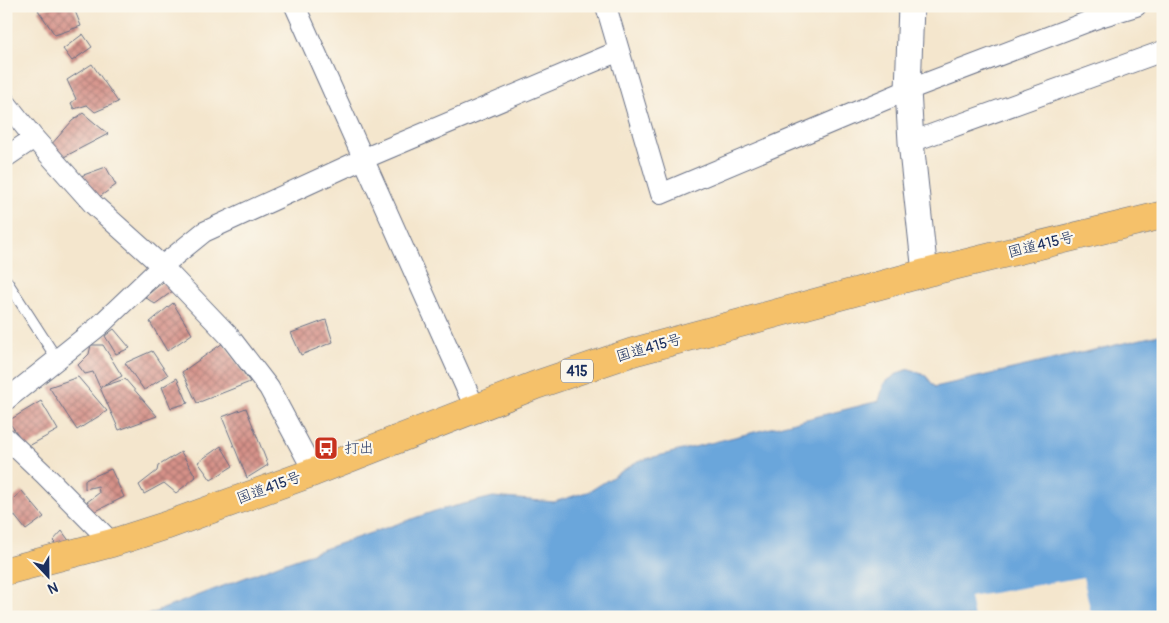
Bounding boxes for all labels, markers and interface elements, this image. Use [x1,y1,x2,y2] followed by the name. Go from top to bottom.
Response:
[1006,228,1076,262] street label: 国道415号
[614,330,684,366] street label: 国道415号
[561,360,593,382] road number: 415
[313,435,339,461] bus stop icon: 打出
[344,439,374,458] place label: 打出
[234,467,304,509] street label: 国道415号
[22,550,72,600] north arrow
[45,578,60,597] text: N

